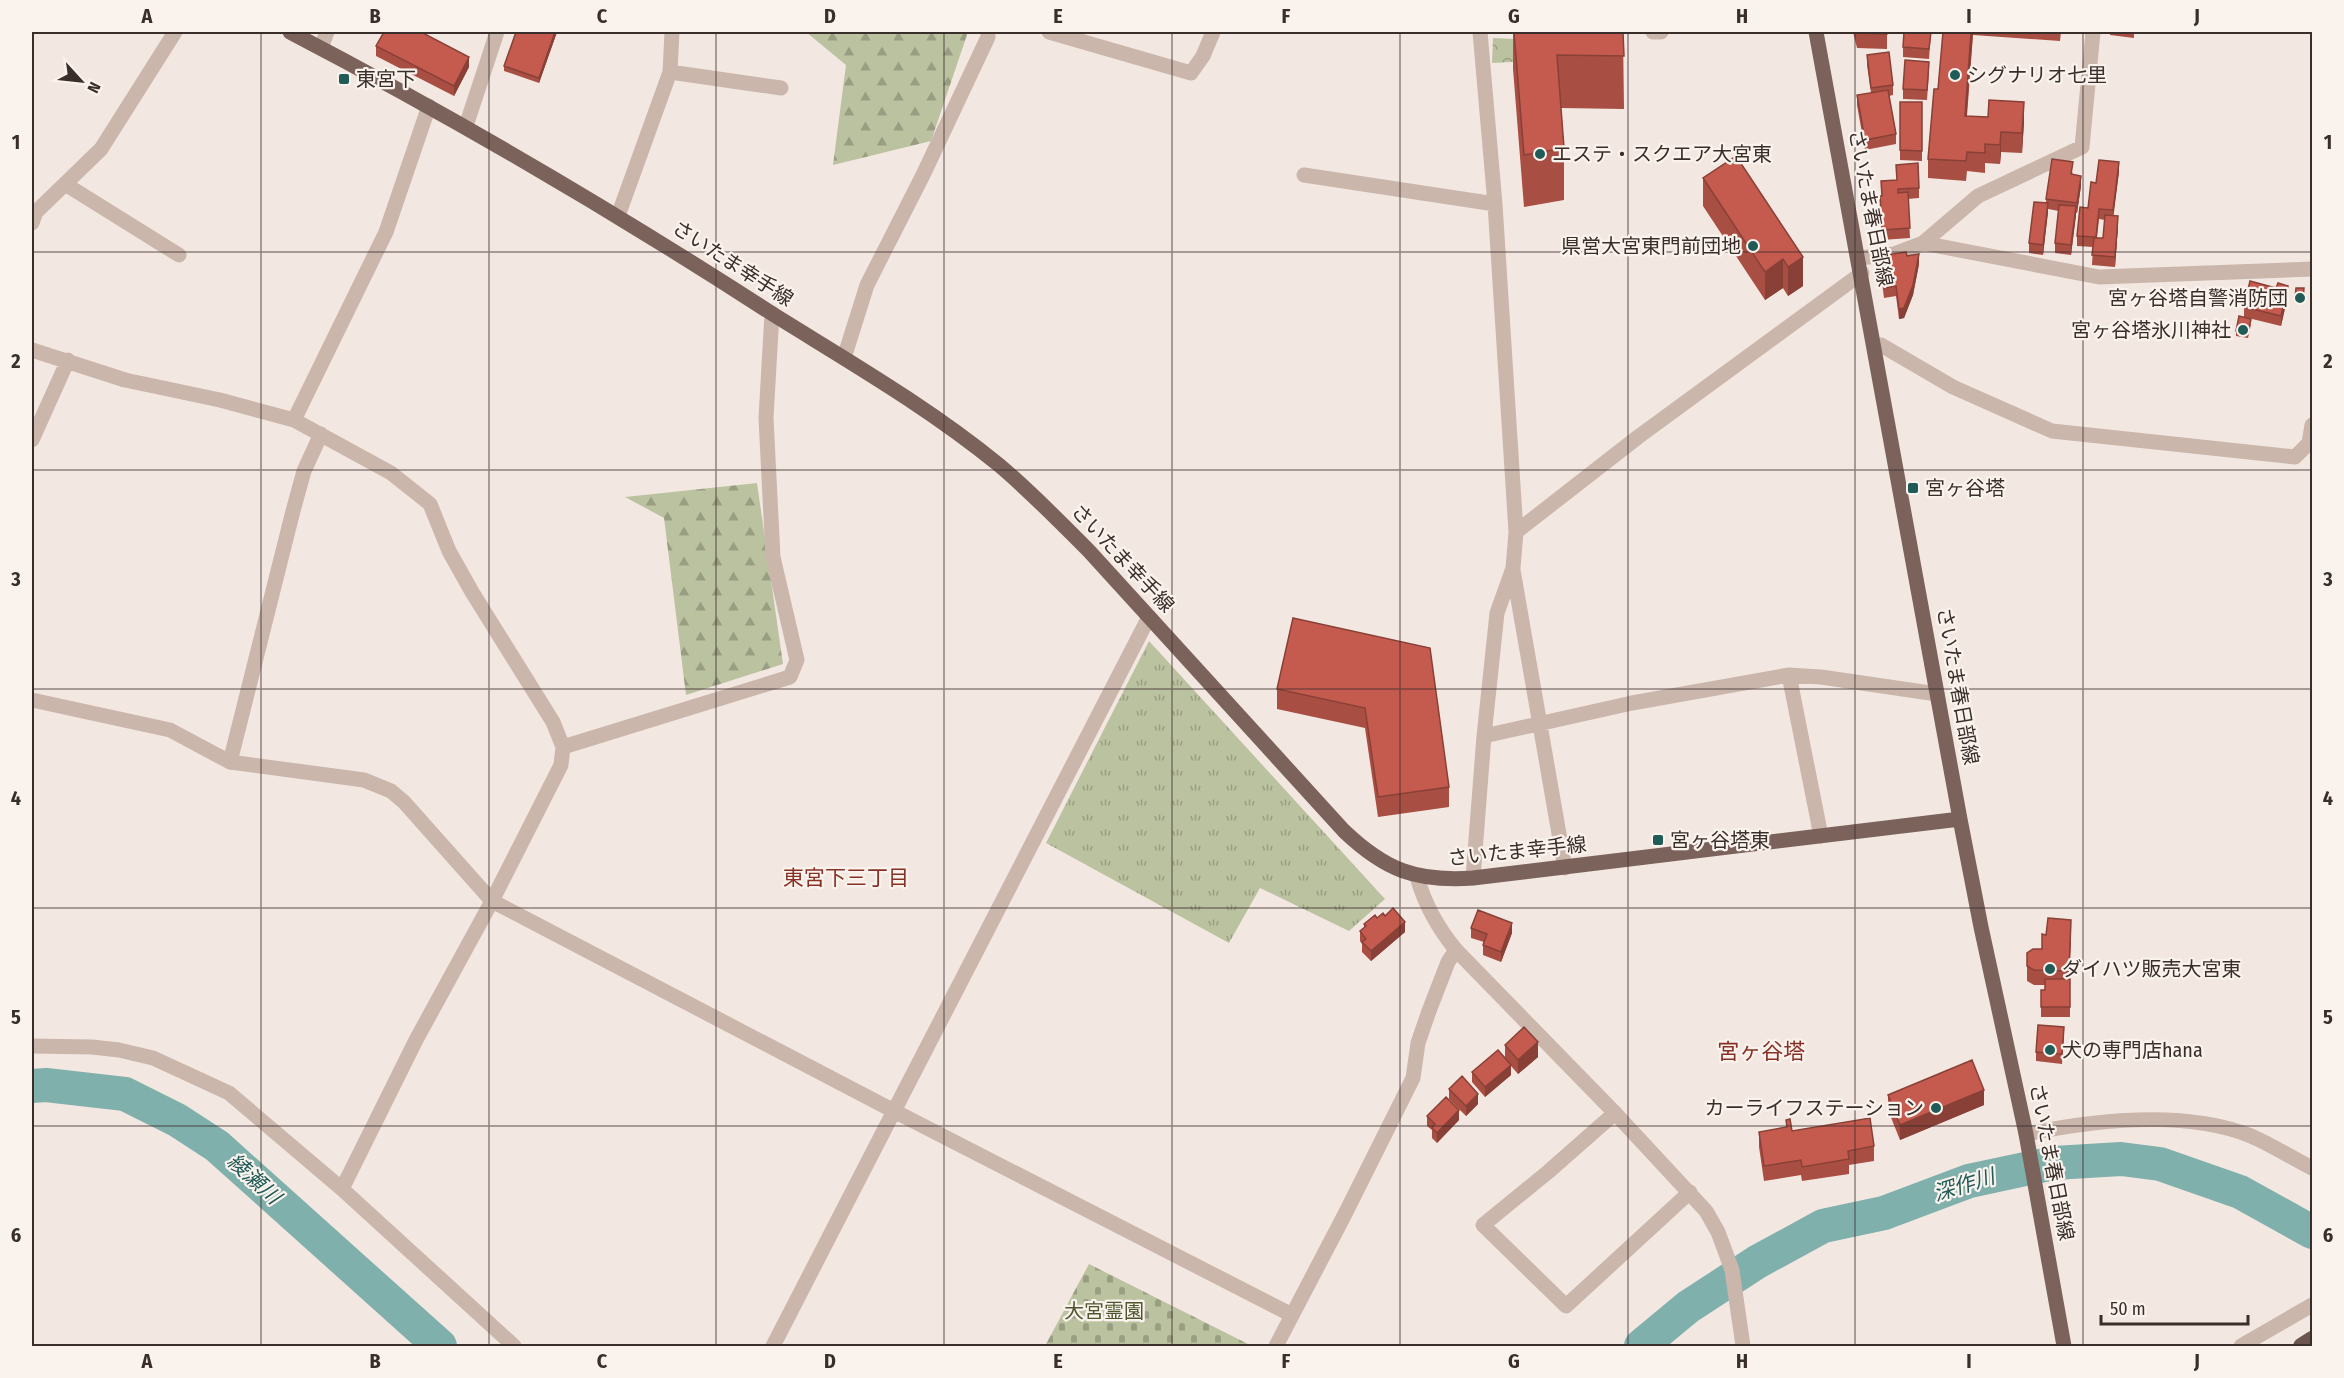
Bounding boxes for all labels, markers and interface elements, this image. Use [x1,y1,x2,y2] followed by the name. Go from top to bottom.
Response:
[141,4,154,28] text: A
[369,4,381,28] text: B
[597,4,608,28] text: C
[824,4,836,28] text: D
[1053,4,1063,28] text: E
[1282,4,1291,28] text: F
[1508,4,1520,28] text: G
[1736,4,1748,28] text: H
[1966,4,1972,28] text: I
[2193,4,2200,28] text: J
[51,51,111,111] north arrow
[1967,63,2107,87] place label: シグナリオ七里
[356,67,416,91] place label: 東宮下
[1948,68,1962,82] marker: シグナリオ七里
[337,72,351,86] marker: 東宮下
[83,79,105,96] text: N
[1844,127,1898,289] street label: さいたま春日部線
[12,130,20,154] text: 1
[2324,130,2332,154] text: 1
[1552,142,1772,166] place label: エステ・スクエア大宮東
[1533,147,1547,161] marker: エステ・スクエア大宮東
[668,215,798,311] street label: さいたま幸手線
[1561,234,1741,258] place label: 県営大宮東門前団地
[1746,239,1760,253] marker: 県営大宮東門前団地
[2108,286,2288,310] place label: 宮ヶ谷塔自警消防団
[2293,291,2307,305] marker: 宮ヶ谷塔自警消防団
[2071,318,2231,342] place label: 宮ヶ谷塔氷川神社
[2236,323,2250,337] marker: 宮ヶ谷塔氷川神社
[10,349,21,373] text: 2
[2322,349,2333,373] text: 2
[1925,476,2005,500] place label: 宮ヶ谷塔
[1906,481,1920,495] marker: 宮ヶ谷塔
[1067,499,1179,617] street label: さいたま幸手線
[10,567,21,591] text: 3
[2322,567,2333,591] text: 3
[1932,605,1984,767] street label: さいたま春日部線
[11,786,21,810] text: 4
[2323,786,2333,810] text: 4
[1670,828,1770,852] place label: 宮ヶ谷塔東
[1446,832,1588,870] street label: さいたま幸手線
[1651,833,1665,847] marker: 宮ヶ谷塔東
[783,865,909,891] district label: 東宮下三丁目
[2062,957,2242,981] place label: ダイハツ販売大宮東
[2043,962,2057,976] marker: ダイハツ販売大宮東
[11,1005,21,1029] text: 5
[2323,1005,2333,1029] text: 5
[1717,1038,1805,1065] district label: 宮ヶ谷塔
[2062,1038,2203,1062] place label: 犬の専門店hana
[2043,1043,2057,1057] marker: 犬の専門店hana
[2025,1081,2079,1243] street label: さいたま春日部線
[1704,1096,1924,1120] place label: カーライフステーション
[1929,1101,1943,1115] marker: カーライフステーション
[222,1148,288,1211] water label: 綾瀬川
[1930,1163,2000,1207] water label: 深作川
[11,1223,21,1247] text: 6
[2323,1223,2333,1247] text: 6
[2101,1288,2248,1326] scale bar
[2110,1298,2146,1320] text: 50 m
[1064,1299,1144,1323] park label: 大宮霊園
[141,1349,154,1373] text: A
[369,1349,381,1373] text: B
[597,1349,608,1373] text: C
[824,1349,836,1373] text: D
[1053,1349,1063,1373] text: E
[1282,1349,1291,1373] text: F
[1508,1349,1520,1373] text: G
[1736,1349,1748,1373] text: H
[1966,1349,1972,1373] text: I
[2193,1349,2200,1373] text: J

